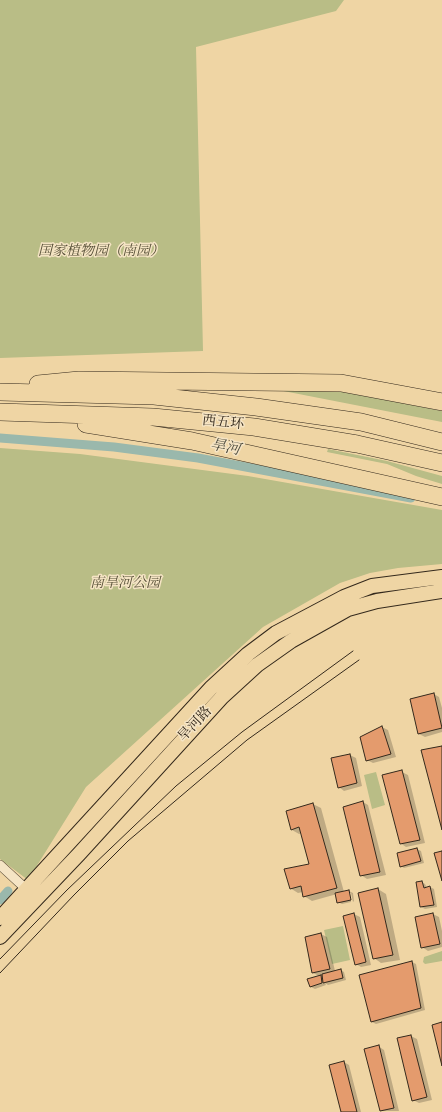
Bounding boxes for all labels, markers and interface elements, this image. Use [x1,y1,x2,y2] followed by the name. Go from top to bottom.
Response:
[38,245,164,261] park label: 国家植物园（南园）
[201,413,245,435] street label: 西五环
[209,437,241,461] water label: 旱河
[90,577,160,593] park label: 南旱河公园
[176,704,216,746] street label: 旱河路

